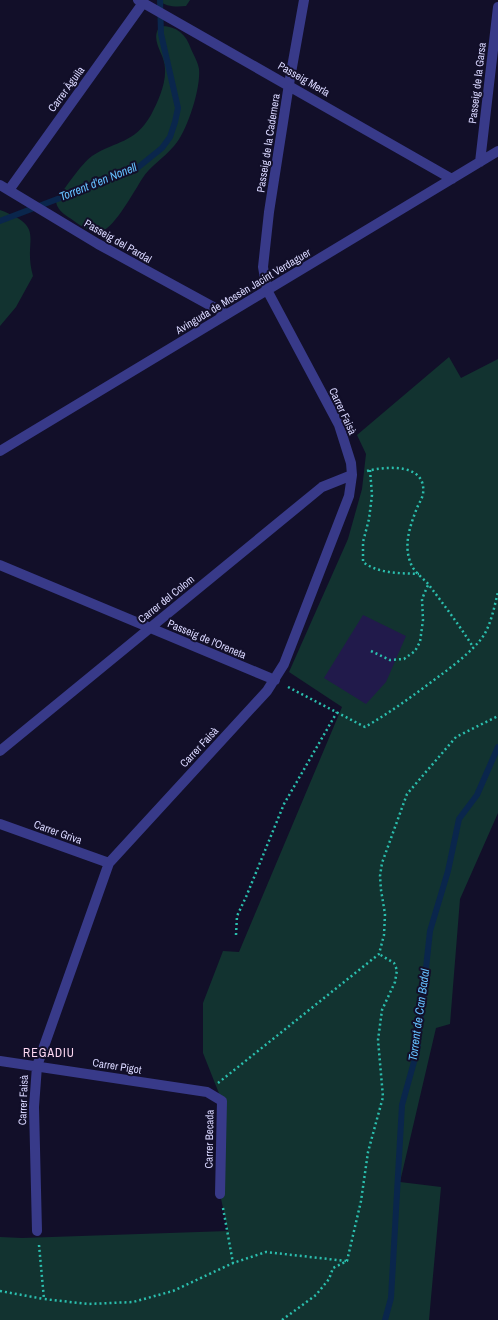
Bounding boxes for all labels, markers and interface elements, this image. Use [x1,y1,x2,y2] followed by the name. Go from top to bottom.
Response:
[465,42,489,124] street label: Passeig de la Garsa
[276,59,332,99] street label: Passeig Merla
[45,63,87,115] street label: Carrer Àguila
[253,93,283,193] street label: Passeig de la Cadernera
[57,159,140,205] water label: Torrent d'en Nonell
[82,216,154,266] street label: Passeig del Pardal
[172,245,313,338] street label: Avinguda de Mossèn Jacint Verdaguer
[326,385,360,437] street label: Carrer Faisà
[135,572,197,626] street label: Carrer del Colom
[166,616,248,662] street label: Passeig de l'Oreneta
[177,724,221,770] street label: Carrer Faisà
[32,817,84,847] street label: Carrer Griva
[405,967,433,1062] water label: Torrent de Can Badal
[23,1045,75,1061] district label: REGADIU
[92,1055,143,1077] street label: Carrer Pigot
[15,1075,31,1125] street label: Carrer Faisà
[201,1110,217,1168] street label: Carrer Becada

